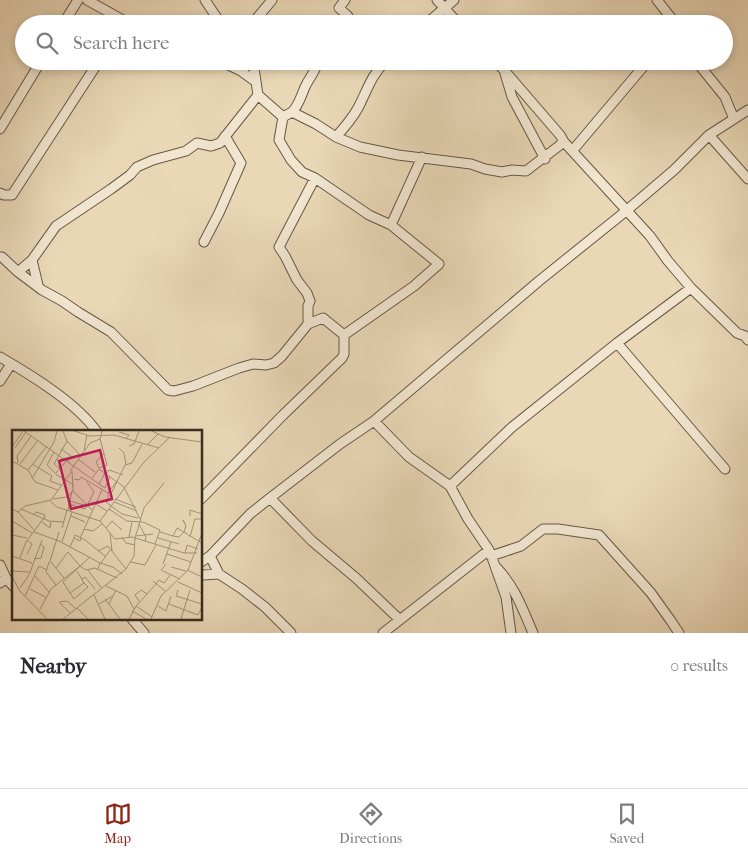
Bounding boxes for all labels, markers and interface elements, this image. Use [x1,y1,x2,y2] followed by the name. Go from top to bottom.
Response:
[15,15,733,70] search box
[33,29,61,57] icon: search
[73,32,169,54] text: Search here
[12,430,202,620] inset map
[20,654,86,678] text: Nearby
[670,656,728,675] text: 0 results
[104,800,132,847] tab: Map
[339,800,402,847] tab: Directions
[610,800,644,847] tab: Saved

